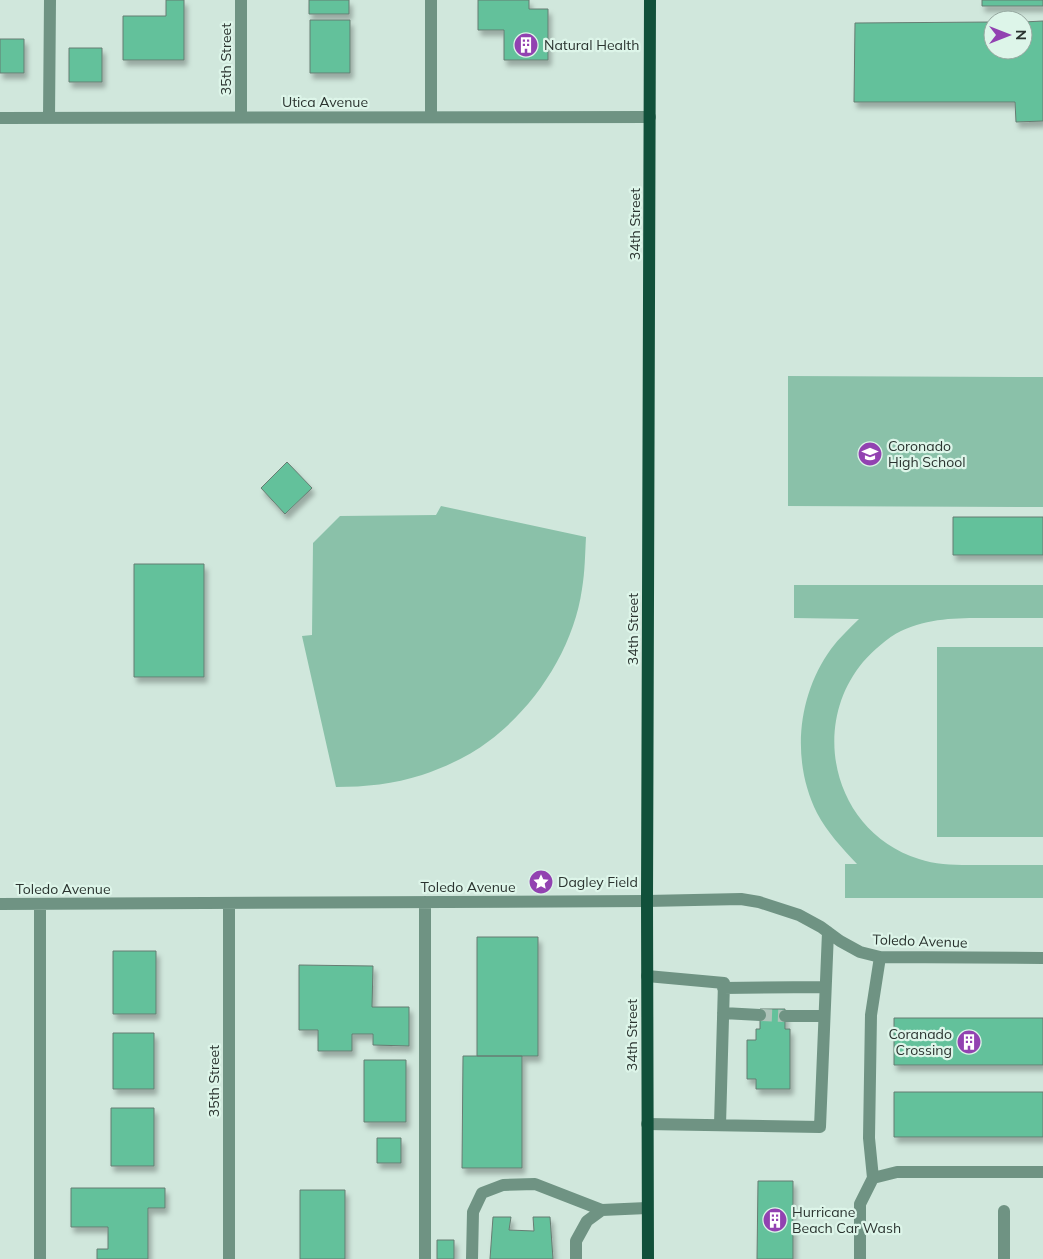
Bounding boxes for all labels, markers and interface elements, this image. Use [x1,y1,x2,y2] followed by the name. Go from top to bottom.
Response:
[983,10,1033,60] north arrow
[217,23,235,95] street label: 35th Street
[1012,30,1030,40] text: N
[513,32,539,58] building icon: Natural Health
[544,36,639,54] place label: Natural Health
[282,93,368,111] street label: Utica Avenue
[626,188,644,260] street label: 34th Street
[888,437,966,471] place label: Coronado High School
[857,441,883,467] school or university icon: Coronado High School
[624,593,642,665] street label: 34th Street
[528,869,554,895] place icon: Dagley Field
[558,873,638,891] place label: Dagley Field
[420,878,516,896] street label: Toledo Avenue
[15,880,111,898] street label: Toledo Avenue
[872,930,968,952] street label: Toledo Avenue
[623,999,641,1071] street label: 34th Street
[889,1025,952,1059] place label: Coranado Crossing
[956,1029,982,1055] building icon: Coranado Crossing
[205,1045,223,1117] street label: 35th Street
[792,1203,901,1237] place label: Hurricane Beach Car Wash
[762,1207,788,1233] building icon: Hurricane Beach Car Wash

